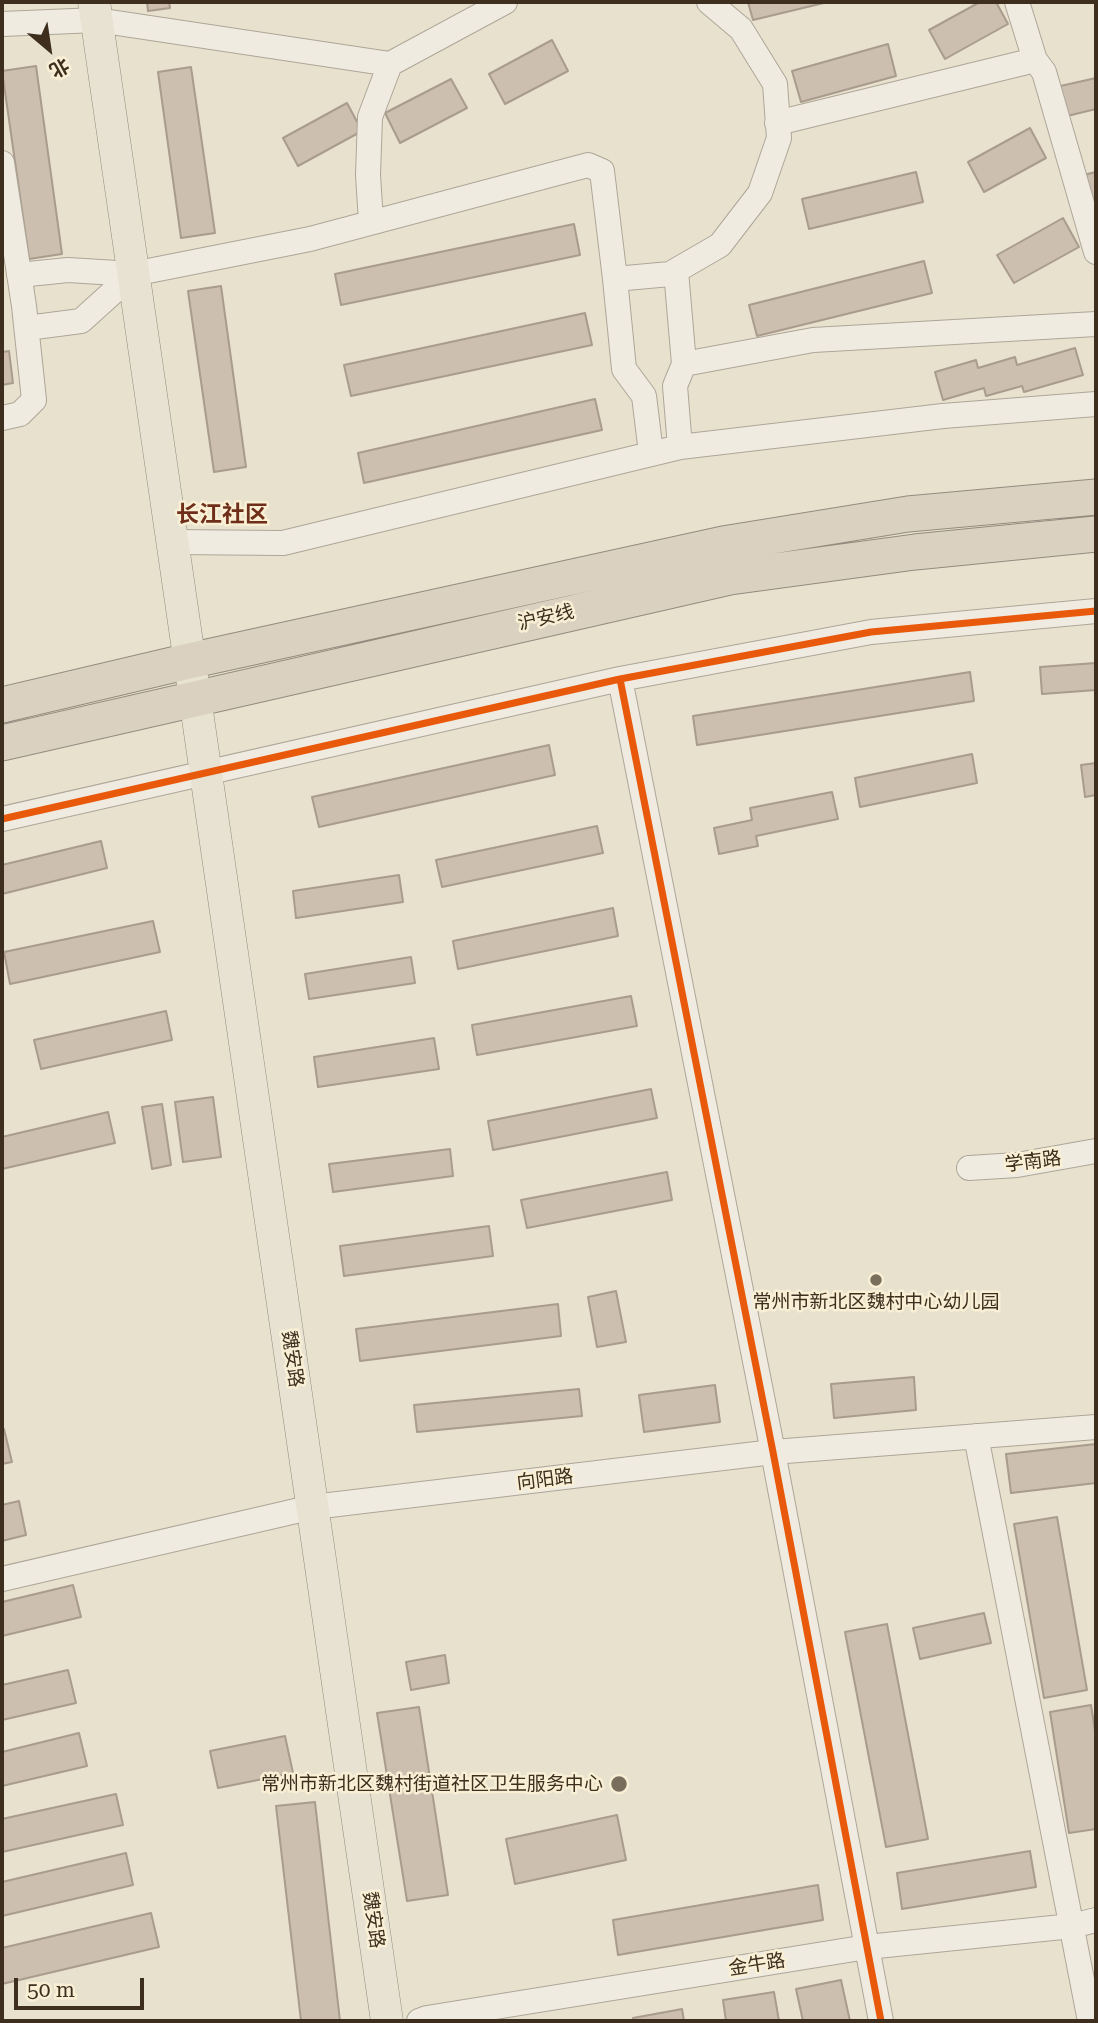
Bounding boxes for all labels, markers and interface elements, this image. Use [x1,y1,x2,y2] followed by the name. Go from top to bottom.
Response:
[14,14,84,84] north arrow
[46,53,73,82] text: 北
[176,501,268,529] district label: 长江社区
[516,600,576,636] street label: 沪安线
[1003,1147,1063,1177] street label: 学南路
[868,1272,884,1288] marker: 常州市新北区魏村中心幼儿园
[753,1291,999,1313] place label: 常州市新北区魏村中心幼儿园
[277,1329,307,1389] street label: 魏安路
[515,1465,575,1495] street label: 向阳路
[261,1773,603,1795] place label: 常州市新北区魏村街道社区卫生服务中心
[609,1774,629,1794] marker: 常州市新北区魏村街道社区卫生服务中心
[358,1890,388,1950] street label: 魏安路
[727,1949,787,1981] street label: 金牛路
[18,1964,147,2008] scale bar
[27,1978,75,2002] text: 50 m

